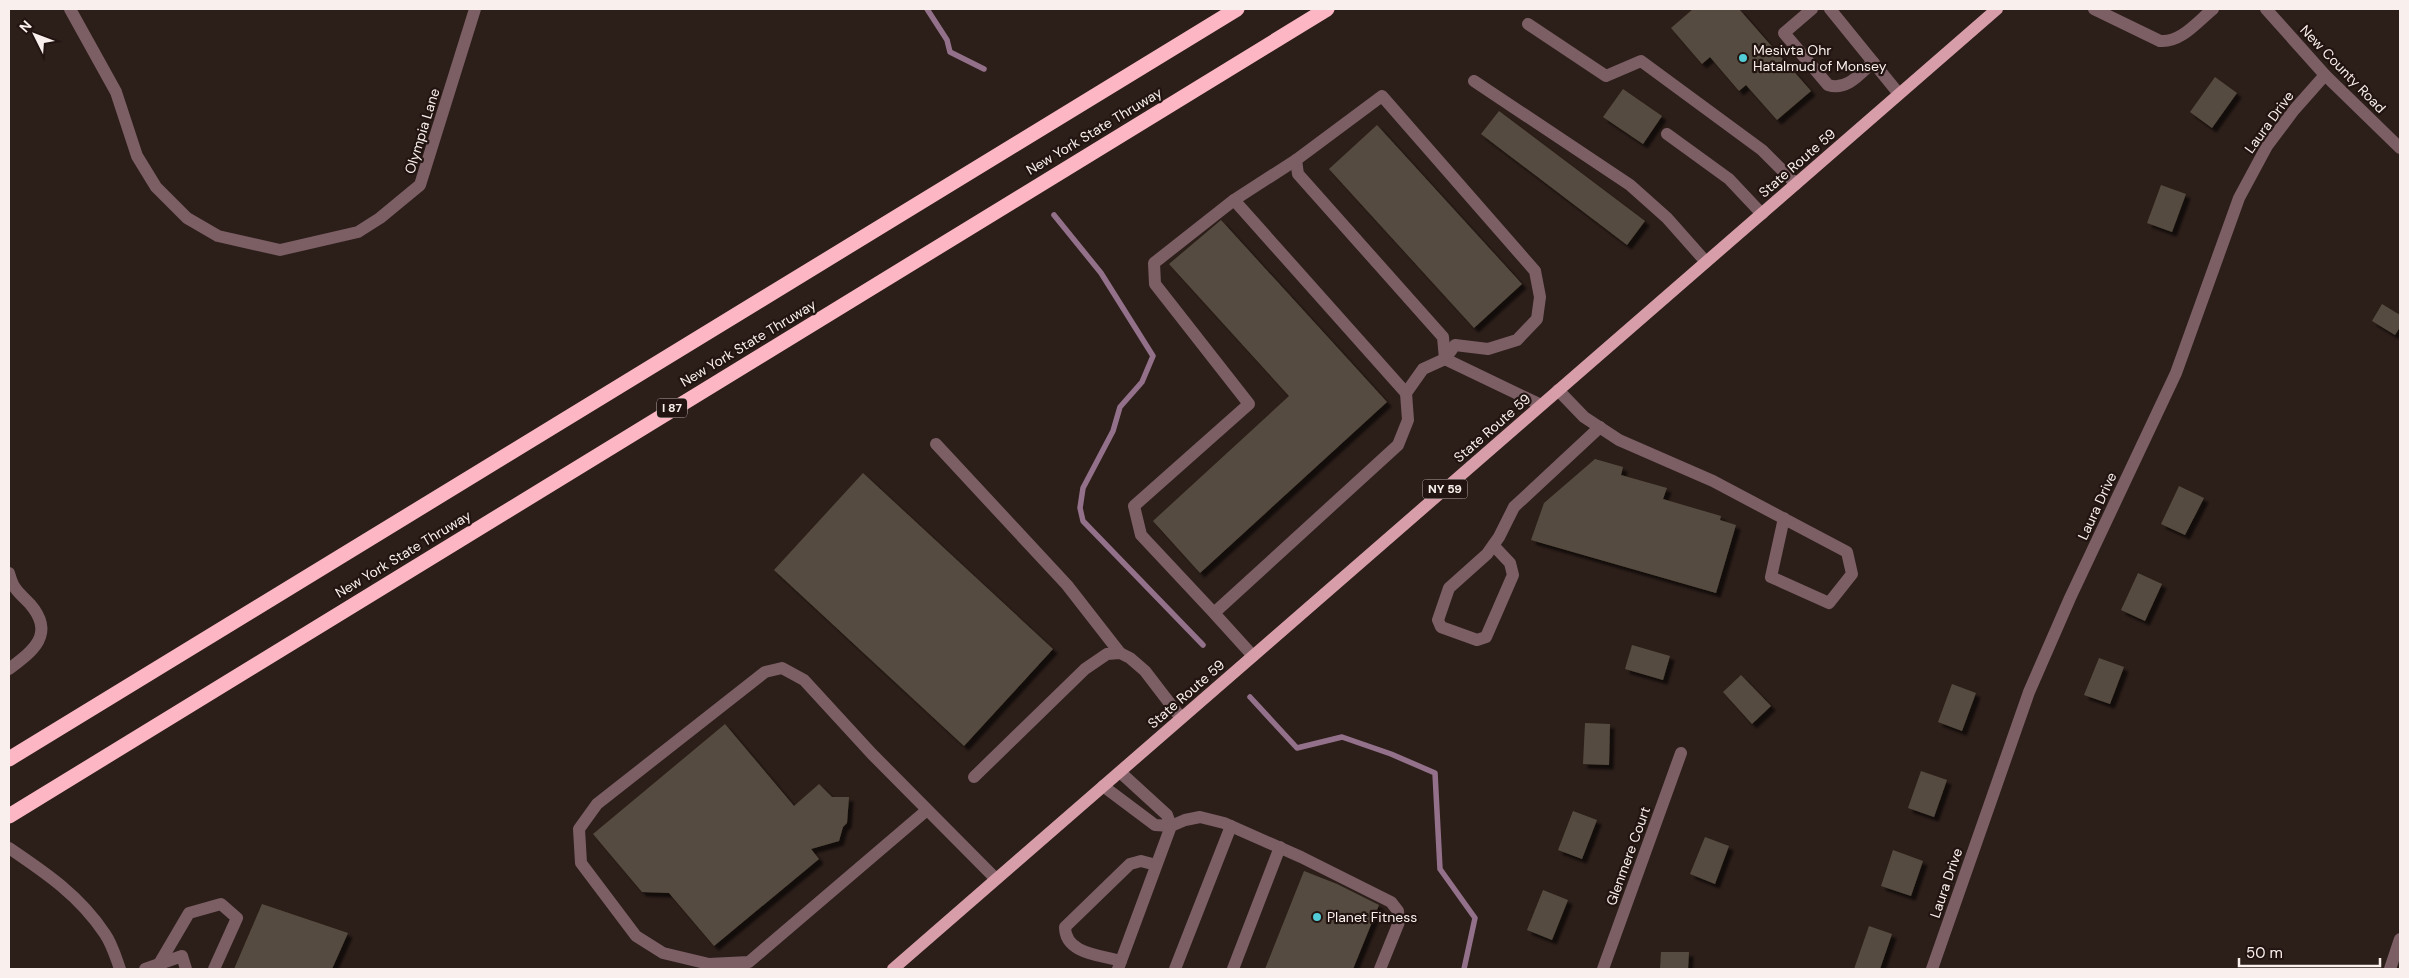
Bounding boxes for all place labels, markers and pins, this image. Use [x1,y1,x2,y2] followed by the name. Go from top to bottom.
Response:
[1753,41,1887,75] place label: Mesivta Ohr Hatalmud of Monsey
[1737,52,1749,64] marker: Mesivta Ohr Hatalmud of Monsey
[1327,908,1417,926] place label: Planet Fitness
[1311,911,1323,923] marker: Planet Fitness

